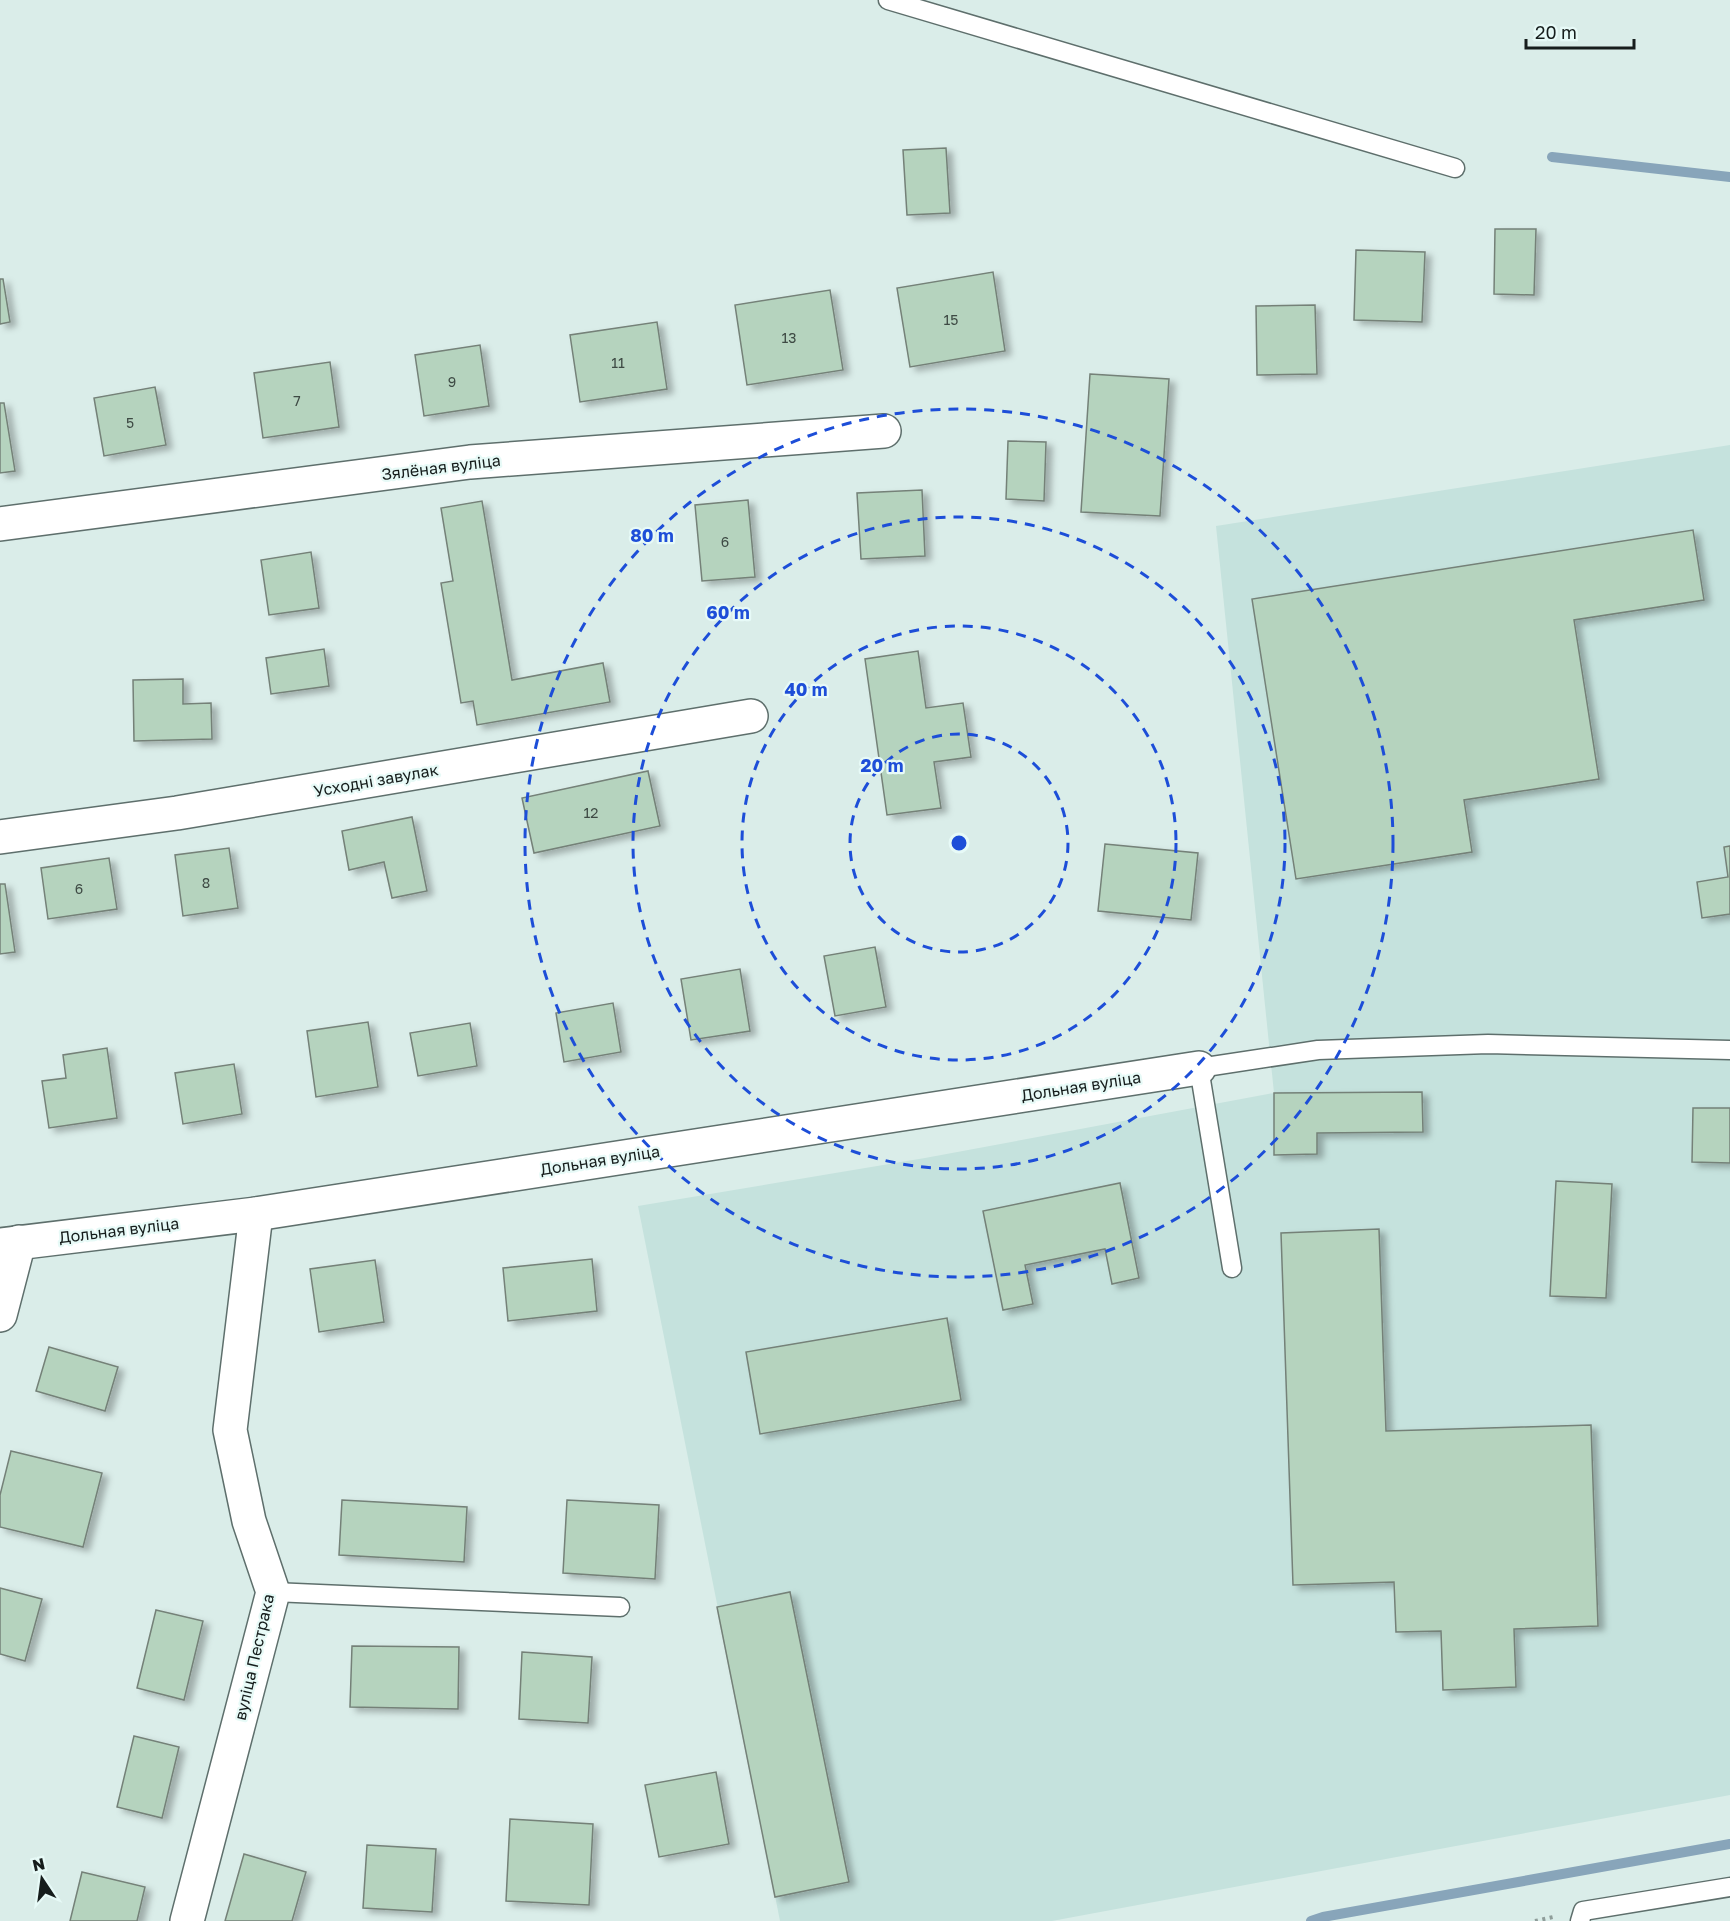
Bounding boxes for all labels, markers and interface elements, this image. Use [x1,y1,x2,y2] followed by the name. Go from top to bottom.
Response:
[1526,12,1634,50] scale bar
[1535,21,1577,43] text: 20 m
[944,311,958,328] house number: 15
[782,329,796,346] house number: 13
[611,354,625,371] house number: 11
[448,373,456,390] house number: 9
[293,392,301,409] house number: 7
[126,414,134,431] house number: 5
[380,450,502,484] street label: Зялёная вуліца
[630,524,674,546] text: 80 m
[721,533,729,550] house number: 6
[706,601,750,623] text: 60 m
[784,678,828,700] text: 40 m
[861,754,903,776] text: 20 m
[312,759,440,801] street label: Усходні завулак
[584,804,598,821] house number: 12
[949,833,969,853] centre of rings
[202,874,210,891] house number: 8
[75,880,83,897] house number: 6
[1020,1067,1142,1105] street label: Дольная вуліца
[539,1141,661,1179] street label: Дольная вуліца
[58,1213,180,1247] street label: Дольная вуліца
[230,1592,278,1722] street label: вуліца Пестрака
[12,1849,72,1909] north arrow
[30,1853,47,1875] text: N

